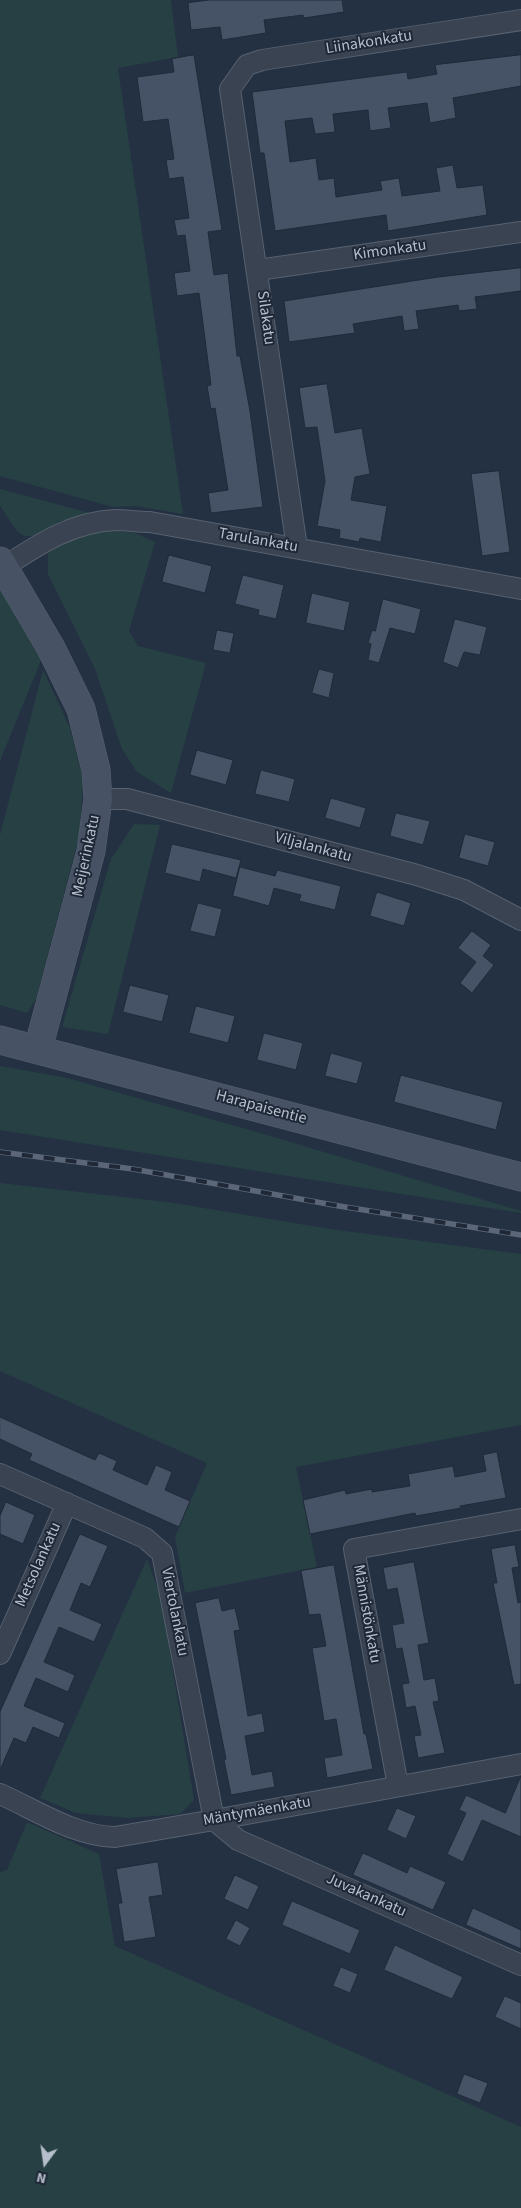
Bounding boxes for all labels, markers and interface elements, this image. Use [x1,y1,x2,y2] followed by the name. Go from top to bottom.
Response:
[324,27,414,59] street label: Liinakonkatu
[352,236,428,266] street label: Kimonkatu
[252,290,278,346] street label: Silakatu
[217,525,299,557] street label: Tarulankatu
[69,813,105,899] street label: Meijerinkatu
[272,829,354,867] street label: Viljalankatu
[214,1087,308,1129] street label: Harapaisentie
[12,1520,66,1610] street label: Metsolankatu
[348,1563,384,1665] street label: Männistönkatu
[156,1566,192,1658] street label: Viertolankatu
[202,1793,312,1831] street label: Mäntymäenkatu
[323,1870,409,1922] street label: Juvakankatu
[20,2138,70,2188] north arrow
[34,2167,48,2188] text: N

